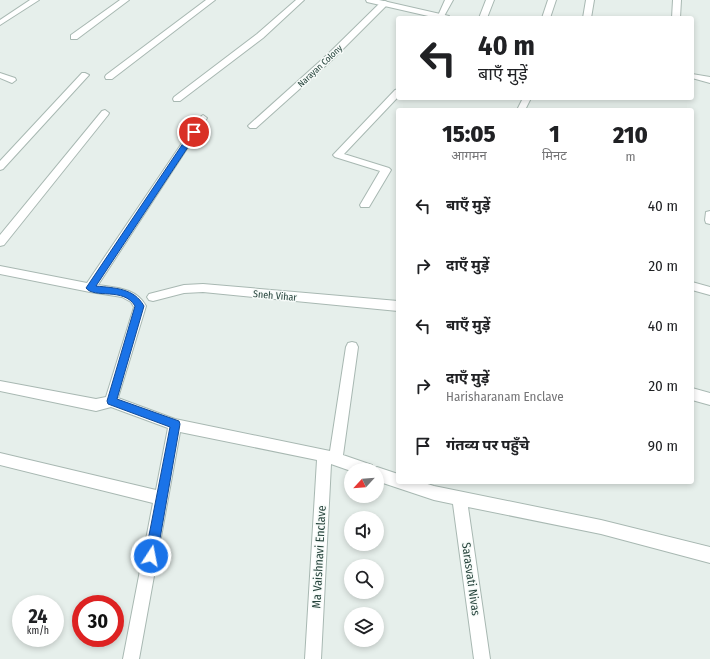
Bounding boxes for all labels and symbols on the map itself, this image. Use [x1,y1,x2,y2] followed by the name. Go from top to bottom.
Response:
[296,43,344,89] street label: Narayan Colony
[177,115,211,149] pin
[252,288,298,304] street label: Sneh Vihar
[344,463,384,503] north arrow
[309,505,329,609] street label: Ma Vaishnavi Enclave
[130,535,172,577] position arrow
[459,542,483,616] street label: Sarasvati Nivas
[72,595,124,647] speed limit sign: 30

